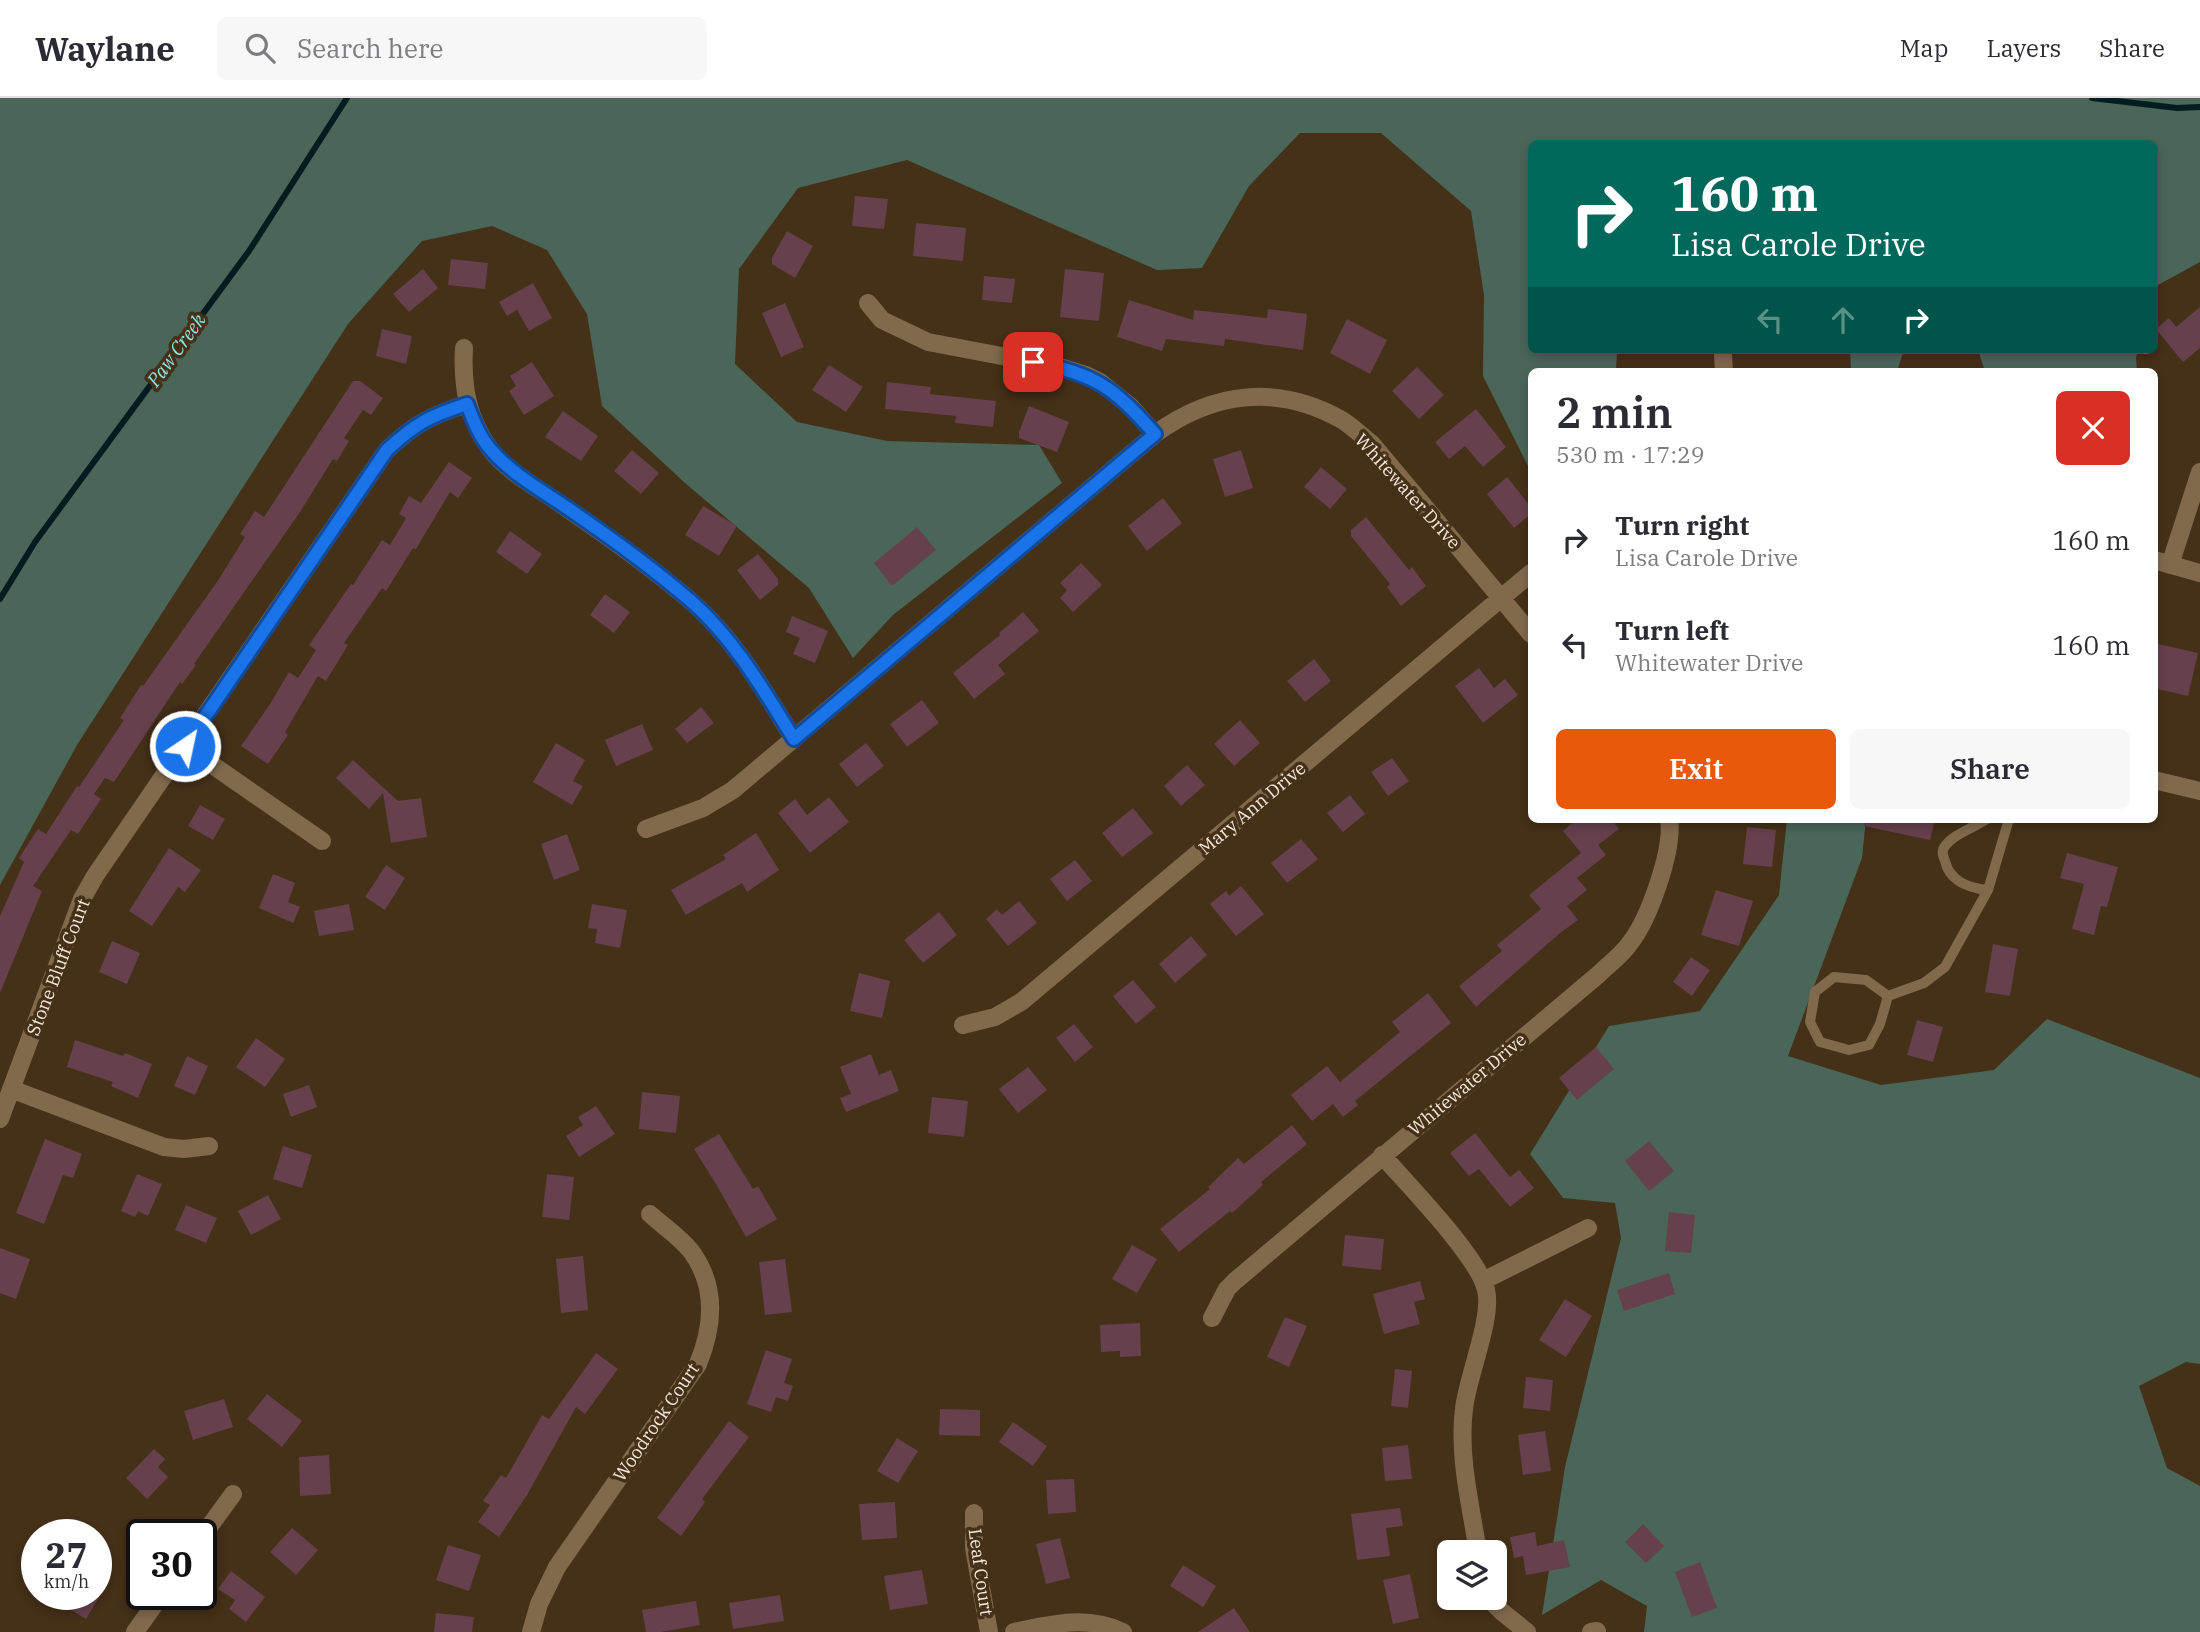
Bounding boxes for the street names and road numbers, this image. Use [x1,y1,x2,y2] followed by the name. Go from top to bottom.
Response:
[1350,429,1466,553] street label: Whitewater Drive
[1194,757,1310,859] street label: Mary Ann Drive
[21,895,95,1039] street label: Stone Bluff Court
[1403,1028,1531,1140] street label: Whitewater Drive
[608,1358,704,1486] street label: Woodrock Court
[963,1527,999,1617] street label: Leaf Court

